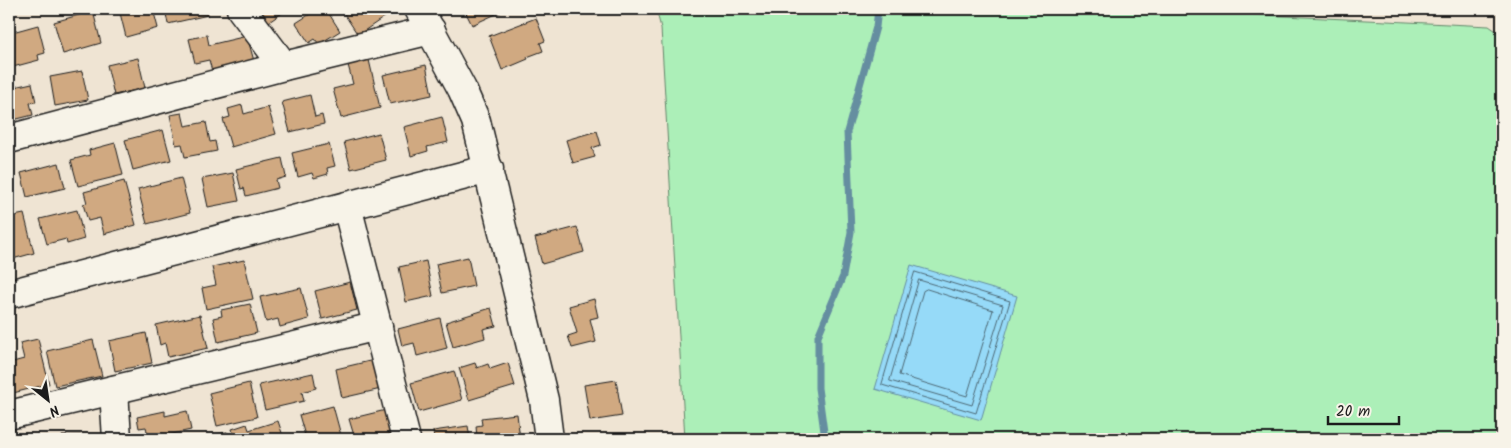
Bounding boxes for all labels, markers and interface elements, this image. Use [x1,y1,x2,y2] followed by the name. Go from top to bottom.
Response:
[22,376,72,426] north arrow
[1328,393,1400,425] scale bar
[45,399,63,422] text: N
[1336,400,1370,424] text: 20 m

